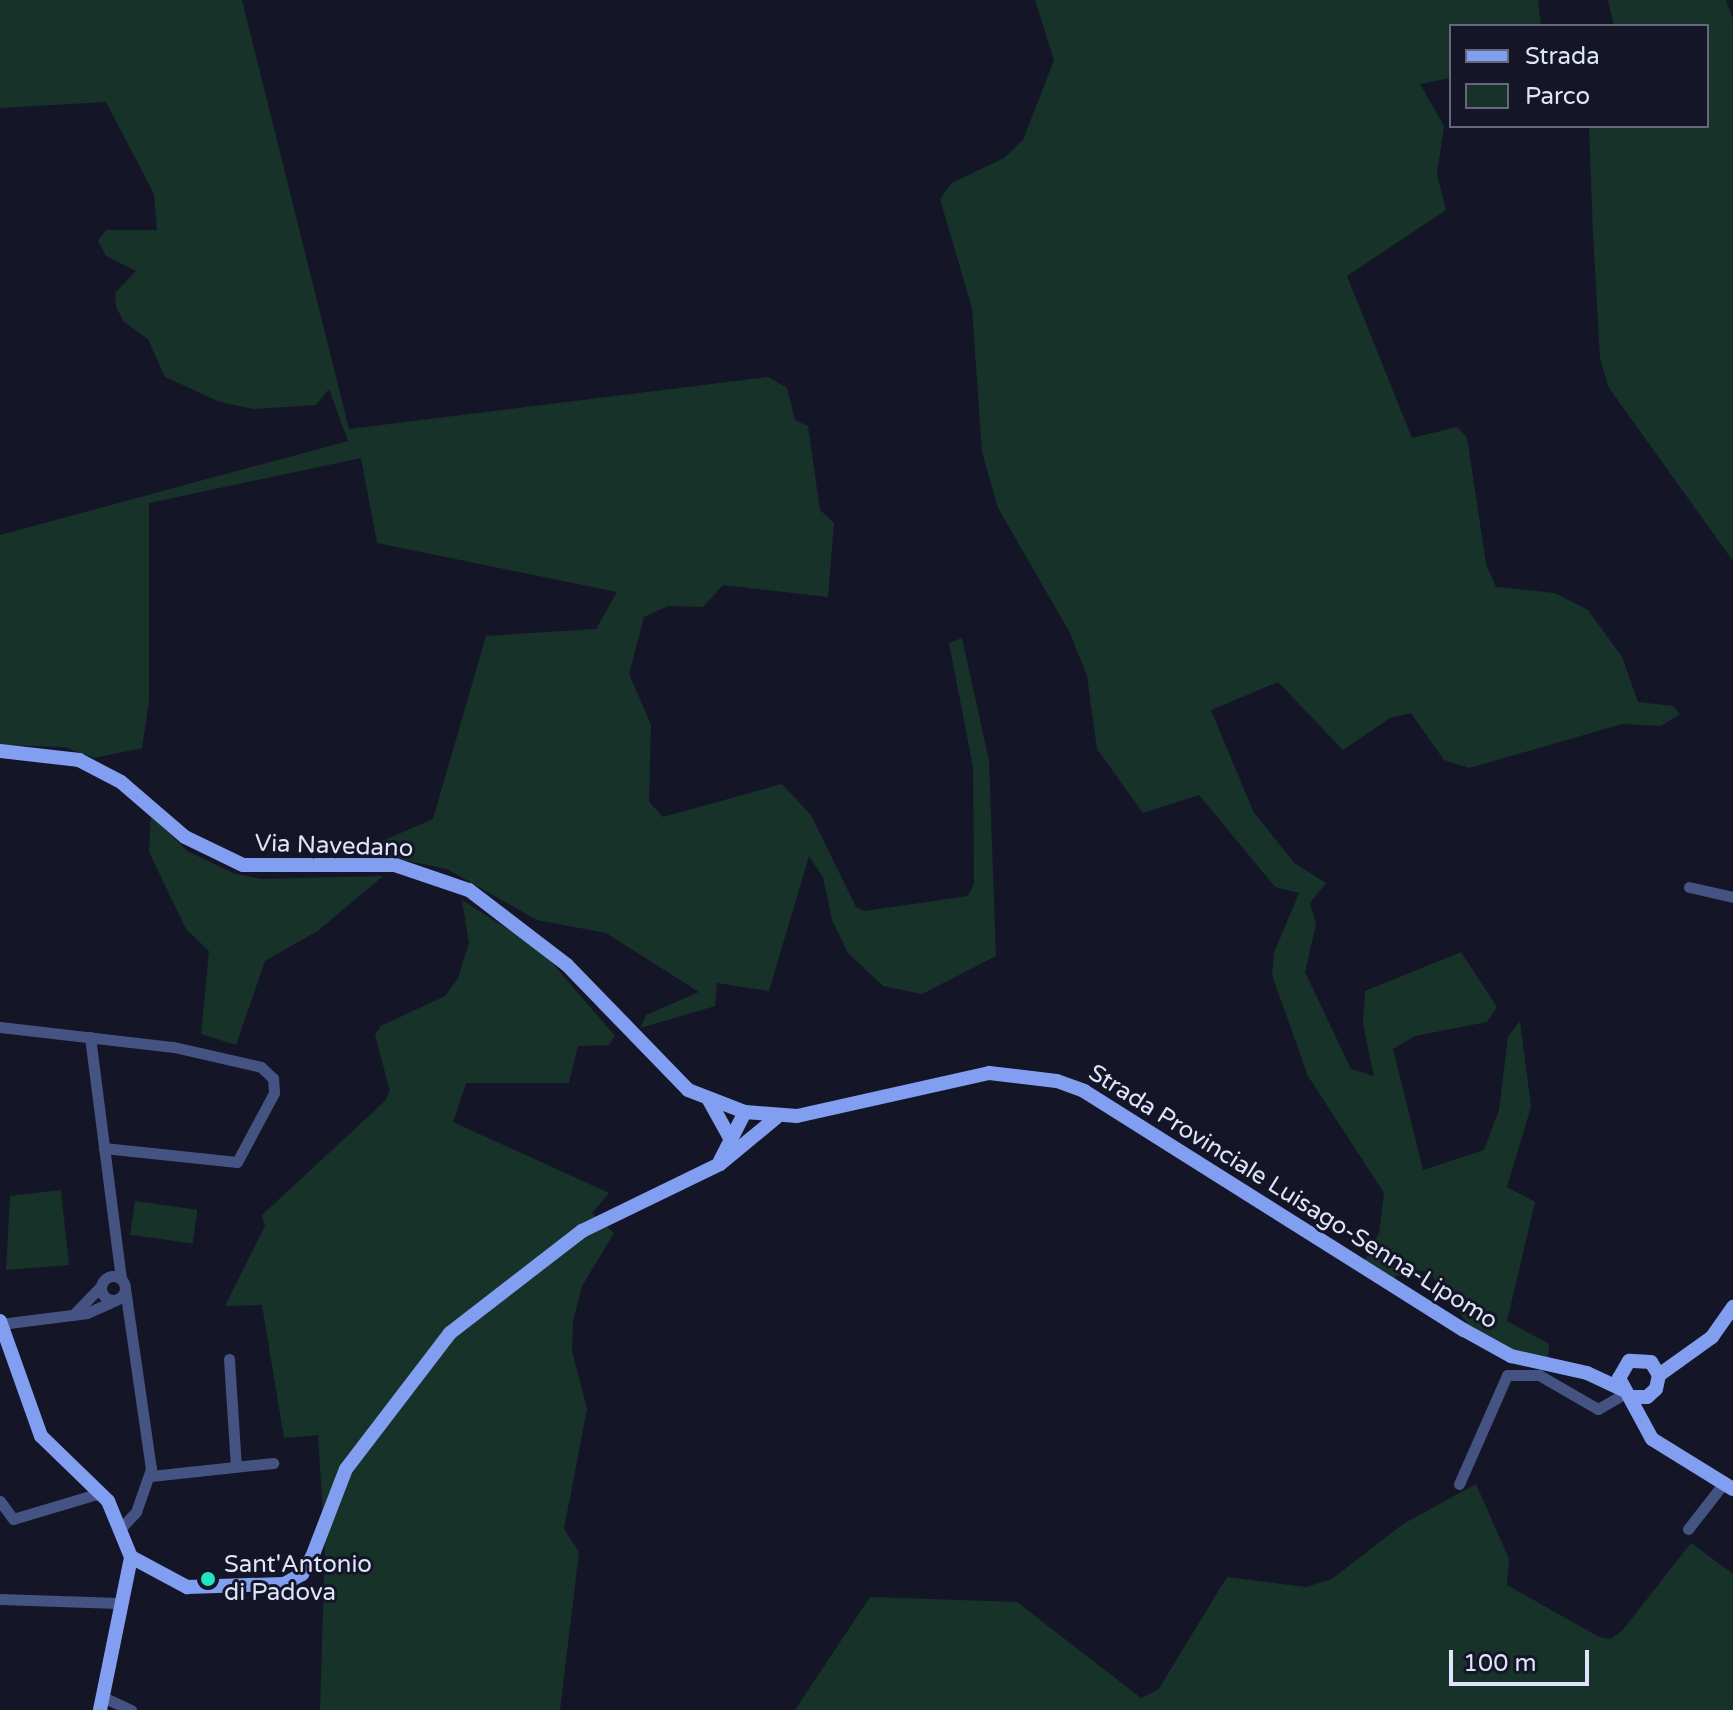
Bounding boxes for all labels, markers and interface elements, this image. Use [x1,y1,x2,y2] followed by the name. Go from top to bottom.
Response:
[1449,24,1709,128] legend
[1525,42,1600,71] text: Strada
[1525,82,1590,111] text: Parco
[254,829,414,863] street label: Via Navedano
[1083,1058,1503,1336] street label: Strada Provinciale Luisago-Senna-Lipomo
[224,1551,372,1607] place label: Sant'Antonio di Padova
[199,1570,217,1588] marker: Sant'Antonio di Padova
[1453,1634,1593,1684] scale bar
[1463,1649,1537,1678] text: 100 m

